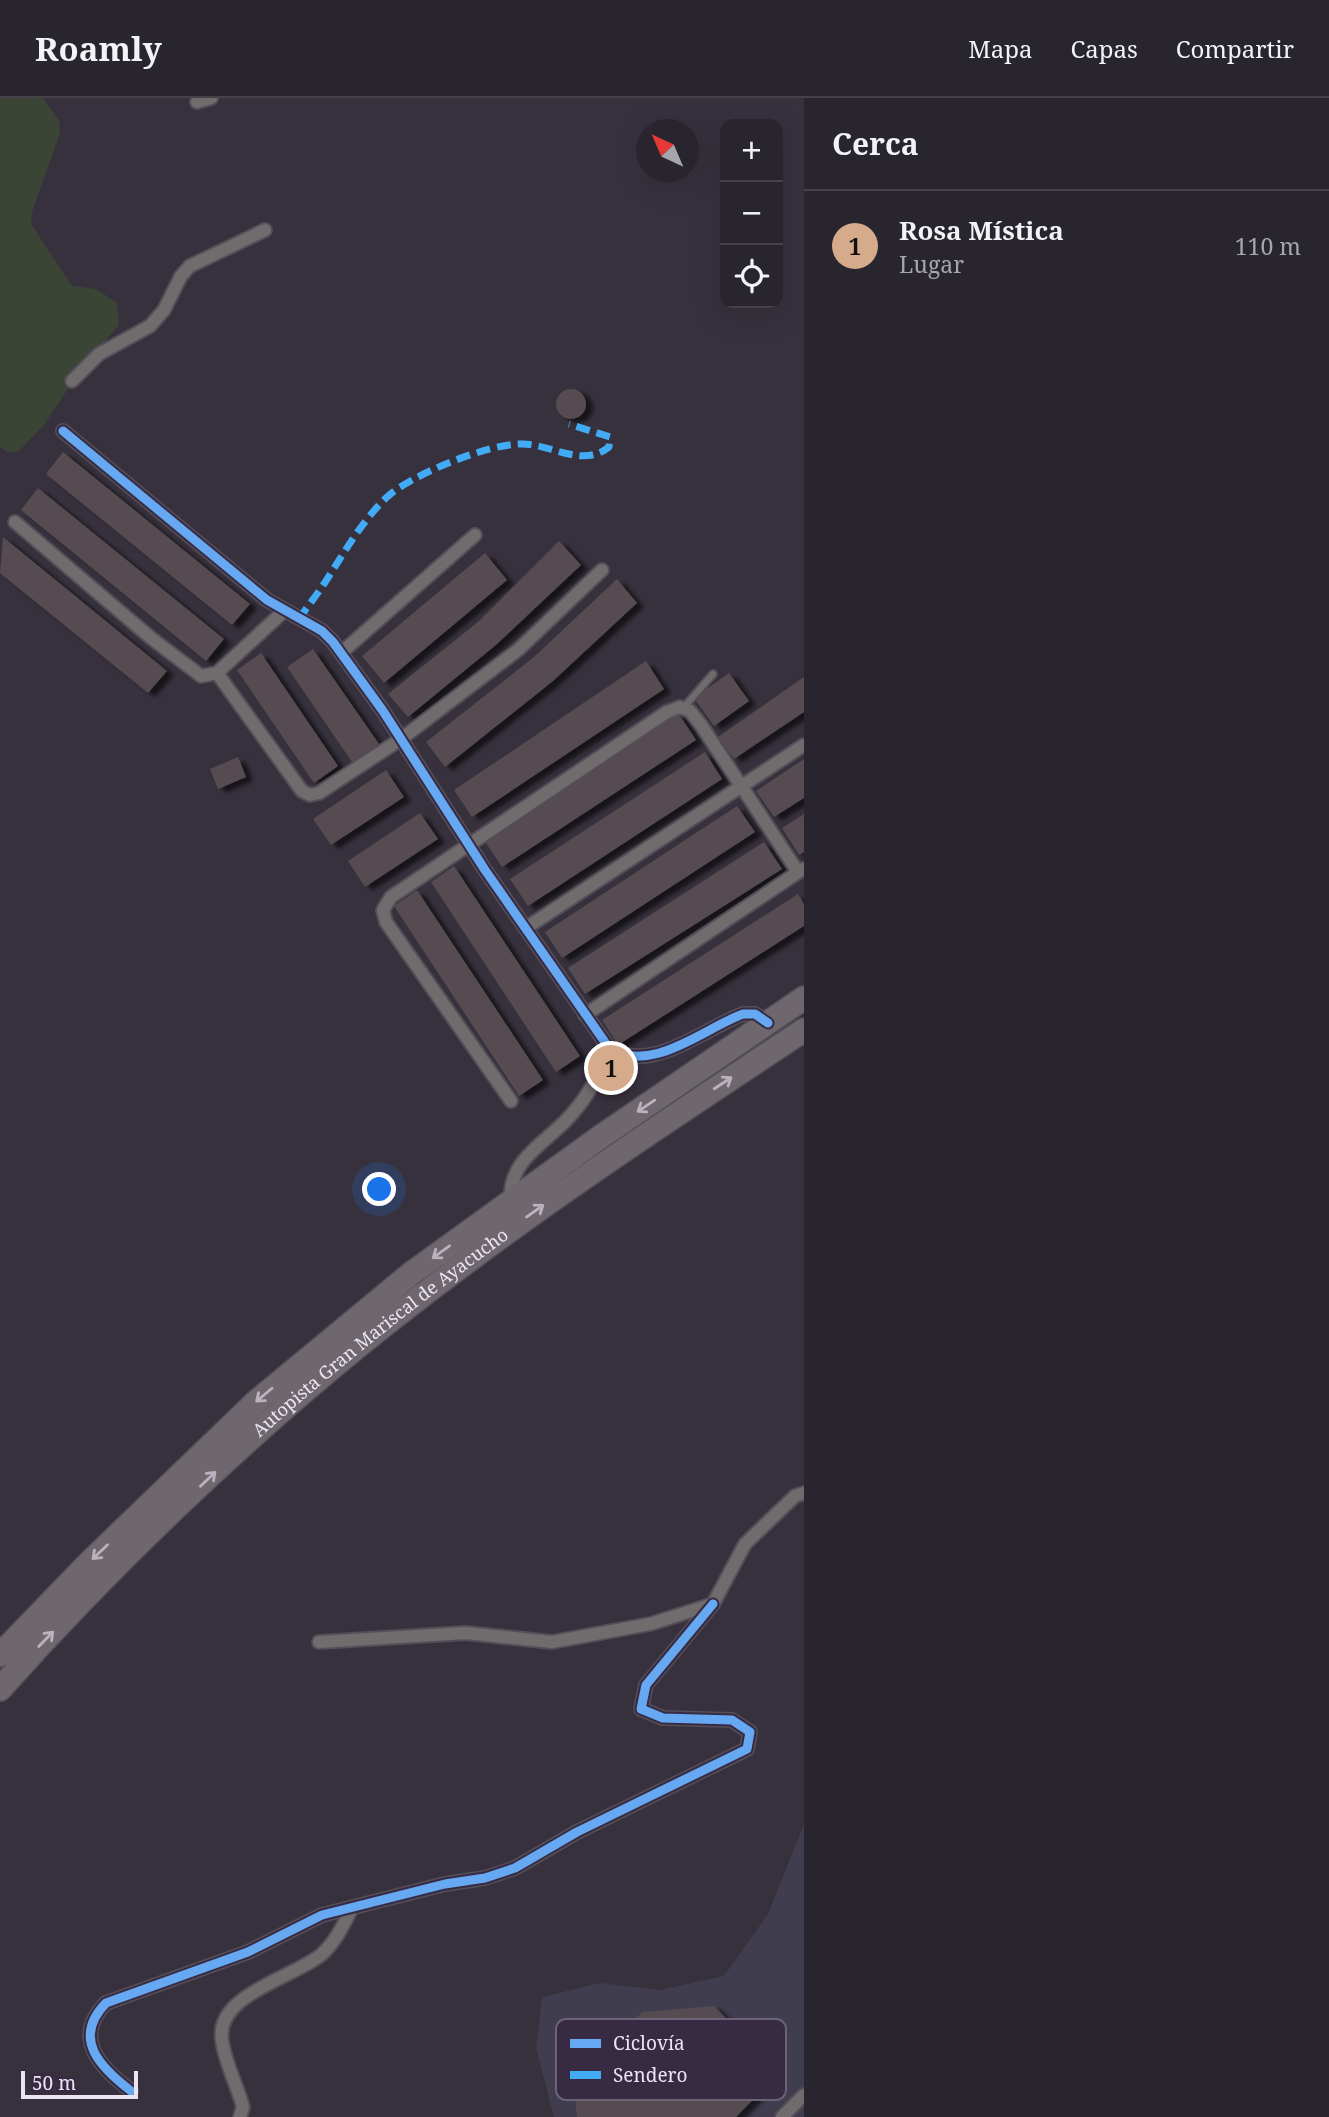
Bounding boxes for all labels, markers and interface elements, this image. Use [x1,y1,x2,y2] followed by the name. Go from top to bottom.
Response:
[35,26,162,71] text: Roamly
[968,32,1032,65] text: Mapa
[1070,32,1138,65] text: Capas
[1176,32,1294,65] text: Compartir
[636,119,699,182] north arrow
[720,119,783,308] map controls
[720,119,783,182] button: +
[832,123,919,164] text: Cerca
[720,182,783,245] button: −
[899,212,1064,248] text: Rosa Mística
[849,230,862,262] text: 1
[1235,230,1301,262] text: 110 m
[720,245,783,308] button: locate
[899,248,964,280] text: Lugar
[588,1042,634,1094] pin: 1
[713,1076,732,1090] one-way arrow
[637,1099,656,1113] one-way arrow
[362,1172,396,1206] your location
[525,1204,544,1218] one-way arrow
[247,1222,513,1442] street label: Autopista Gran Mariscal de Ayacucho
[432,1245,451,1259] one-way arrow
[256,1387,274,1403] one-way arrow
[199,1471,216,1488] one-way arrow
[92,1544,109,1561] one-way arrow
[37,1631,54,1648] one-way arrow
[556,2019,786,2100] legend
[613,2030,685,2056] text: Ciclovía
[613,2062,688,2088] text: Sendero
[21,2068,138,2100] scale bar
[32,2070,76,2096] text: 50 m

